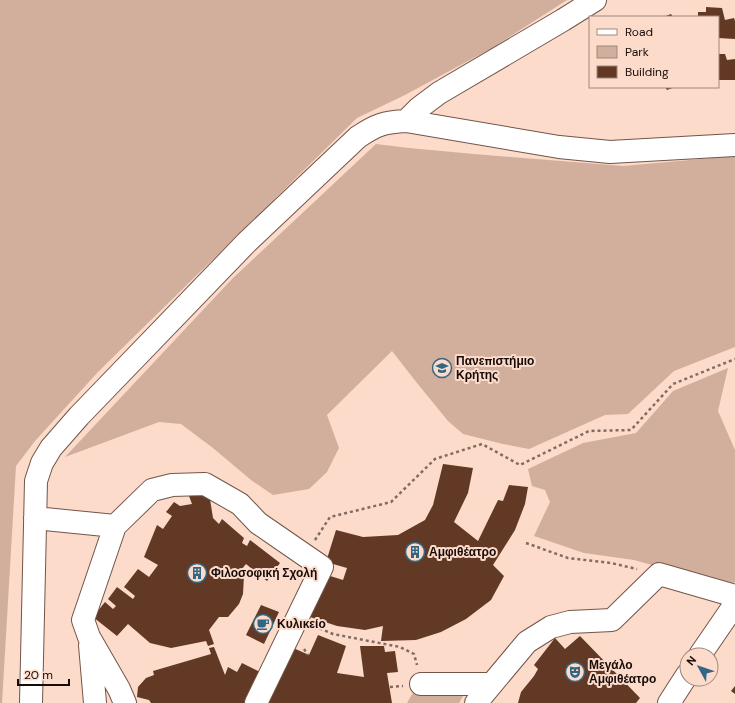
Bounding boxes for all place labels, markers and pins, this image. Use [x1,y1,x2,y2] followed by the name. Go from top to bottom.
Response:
[456,353,534,383] place label: Πανεπιστήμιο Κρήτης
[431,357,453,379] school or university icon: Πανεπιστήμιο Κρήτης
[404,541,426,563] building icon: Αμφιθέατρο
[429,544,496,560] place label: Αμφιθέατρο
[186,562,208,584] building icon: Φιλοσοφική Σχολή
[211,565,317,581] place label: Φιλοσοφική Σχολή
[252,613,274,635] cafe icon: Κυλικείο
[277,616,326,632] place label: Κυλικείο
[589,657,656,687] place label: Μεγάλο Αμφιθέατρο
[564,661,586,683] theatre icon: Μεγάλο Αμφιθέατρο

